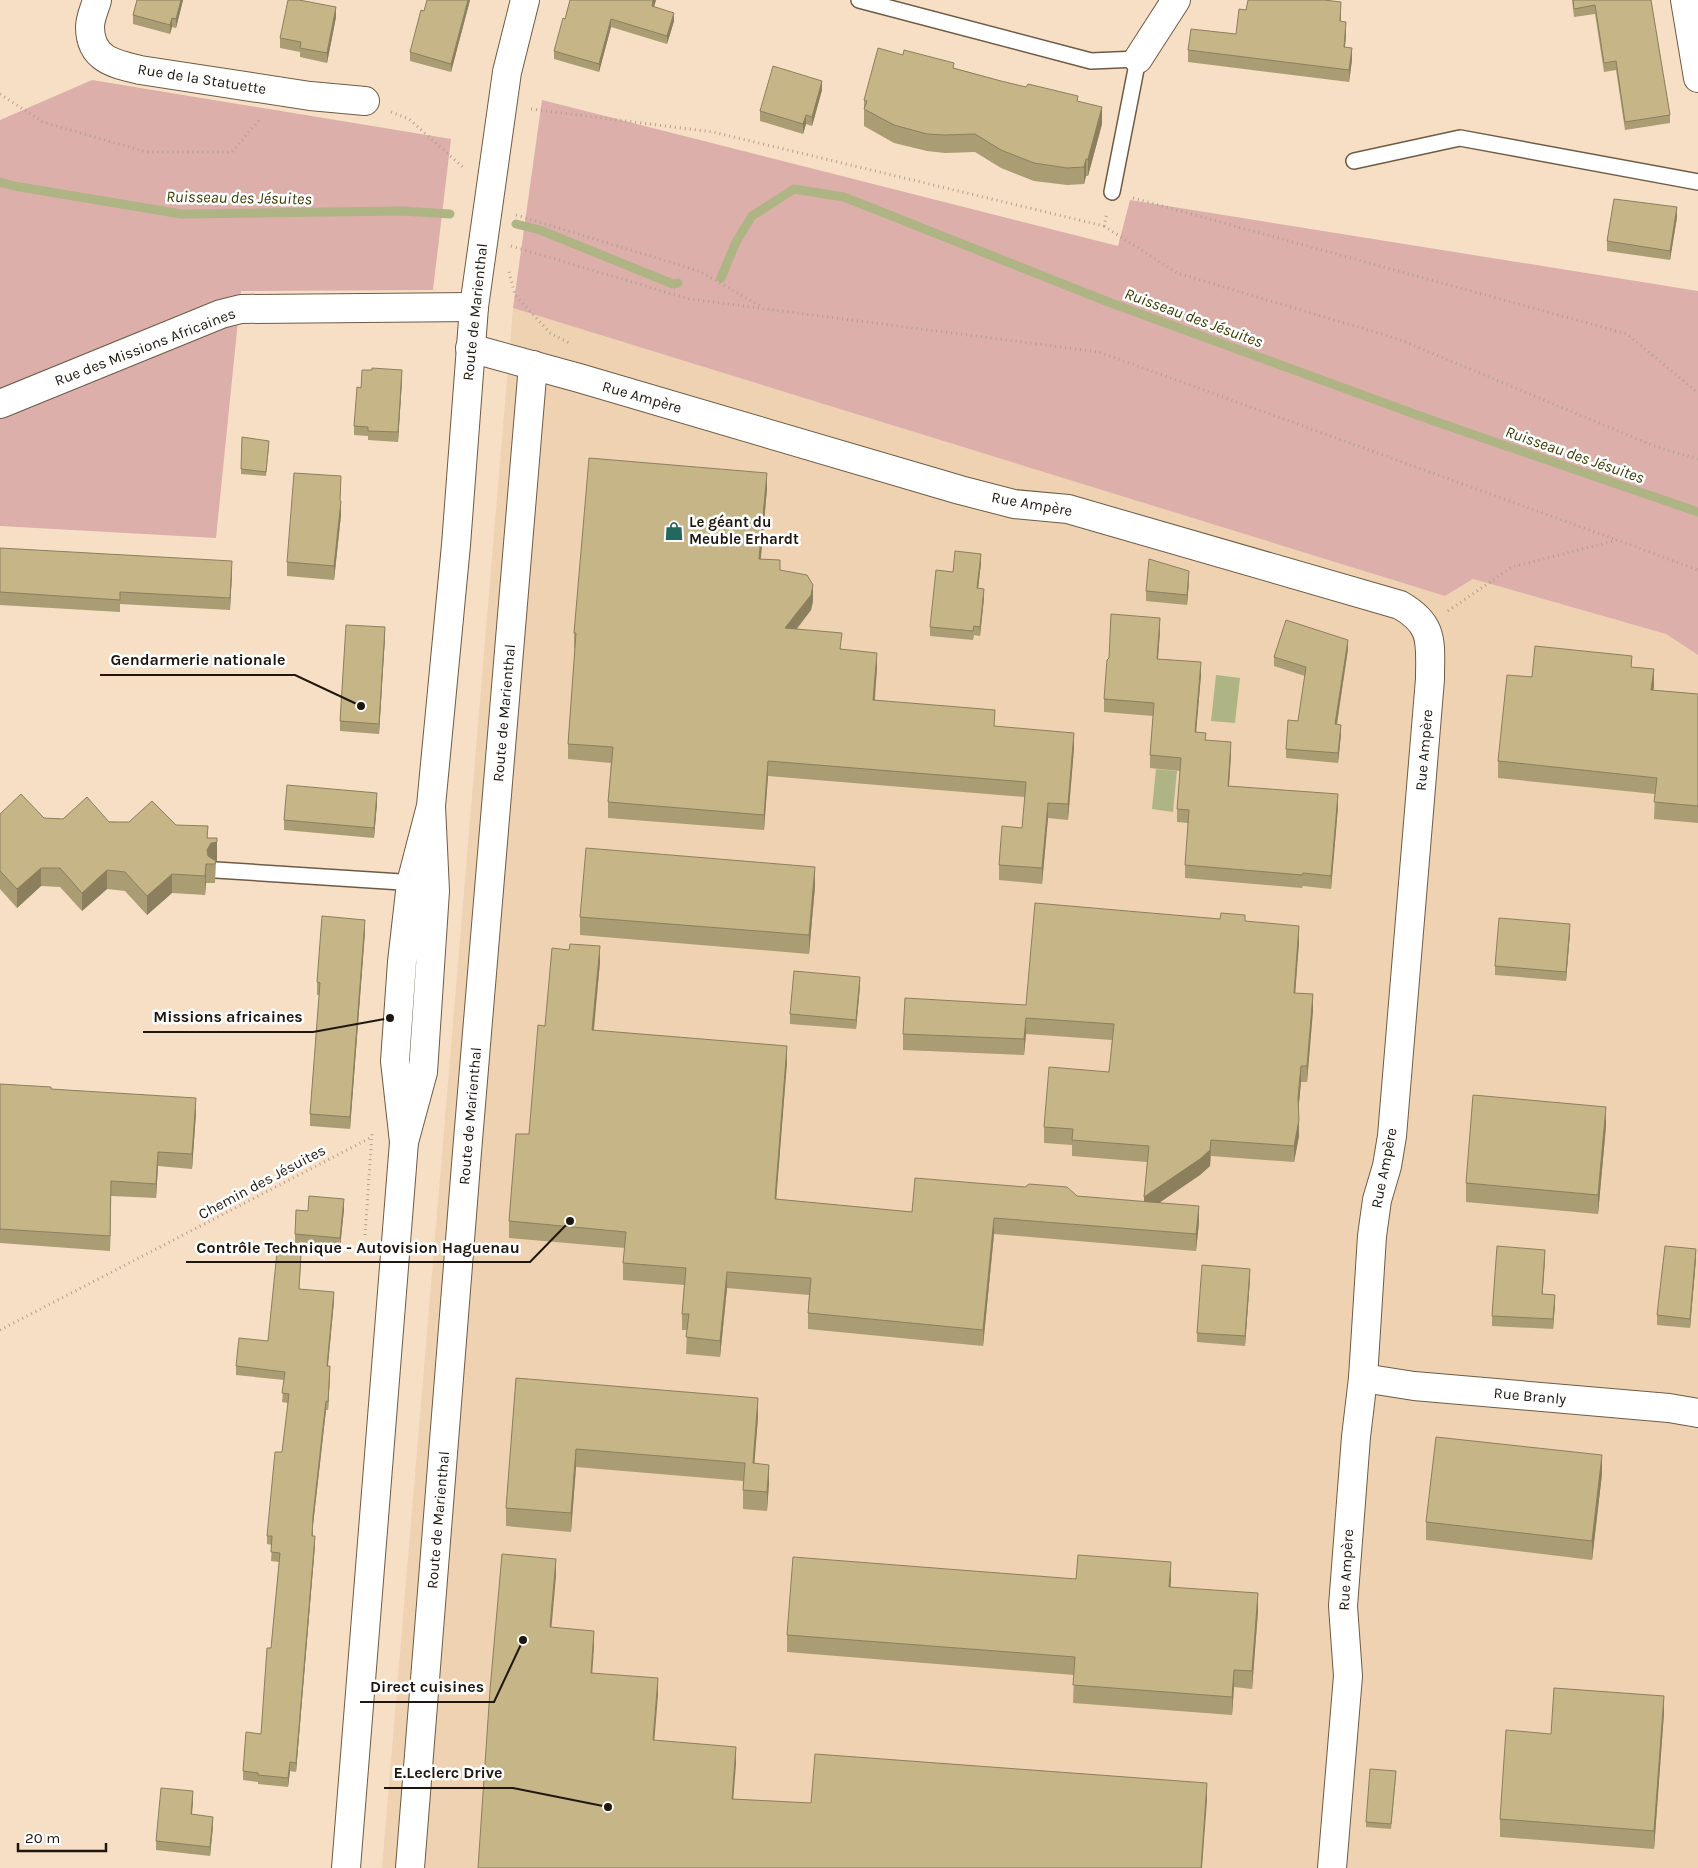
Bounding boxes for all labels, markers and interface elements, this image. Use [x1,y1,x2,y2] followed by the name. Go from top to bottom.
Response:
[136,60,268,98] street label: Rue de la Statuette
[166,187,312,208] water label: Ruisseau des Jésuites
[459,242,491,382] street label: Route de Marienthal
[1122,284,1266,351] water label: Ruisseau des Jésuites
[52,304,238,390] street label: Rue des Missions Africaines
[600,377,684,417] street label: Rue Ampère
[1503,422,1647,487] water label: Ruisseau des Jésuites
[990,488,1074,520] street label: Rue Ampère
[689,513,799,548] place label: Le géant du Meuble Erhardt
[663,520,685,542] shop icon: Le géant du Meuble Erhardt
[489,643,519,783] street label: Route de Marienthal
[100,644,295,675] callout: Gendarmerie nationale
[110,650,286,669] text: Gendarmerie nationale
[1411,708,1437,792] street label: Rue Ampère
[143,1001,313,1032] callout: Missions africaines
[153,1007,303,1026] text: Missions africaines
[455,1046,485,1186] street label: Route de Marienthal
[1367,1126,1401,1210] street label: Rue Ampère
[195,1141,329,1223] street label: Chemin des Jésuites
[186,1231,530,1262] callout: Contrôle Technique - Autovision Haguenau
[196,1238,520,1257] text: Contrôle Technique - Autovision Haguenau
[1493,1384,1567,1408] street label: Rue Branly
[423,1450,453,1590] street label: Route de Marienthal
[1335,1529,1357,1611] street label: Rue Ampère
[360,1671,494,1702] callout: Direct cuisines
[370,1677,484,1696] text: Direct cuisines
[384,1757,513,1788] callout: E.Leclerc Drive
[393,1763,503,1782] text: E.Leclerc Drive
[18,1820,105,1852] scale bar
[25,1829,60,1847] text: 20 m

